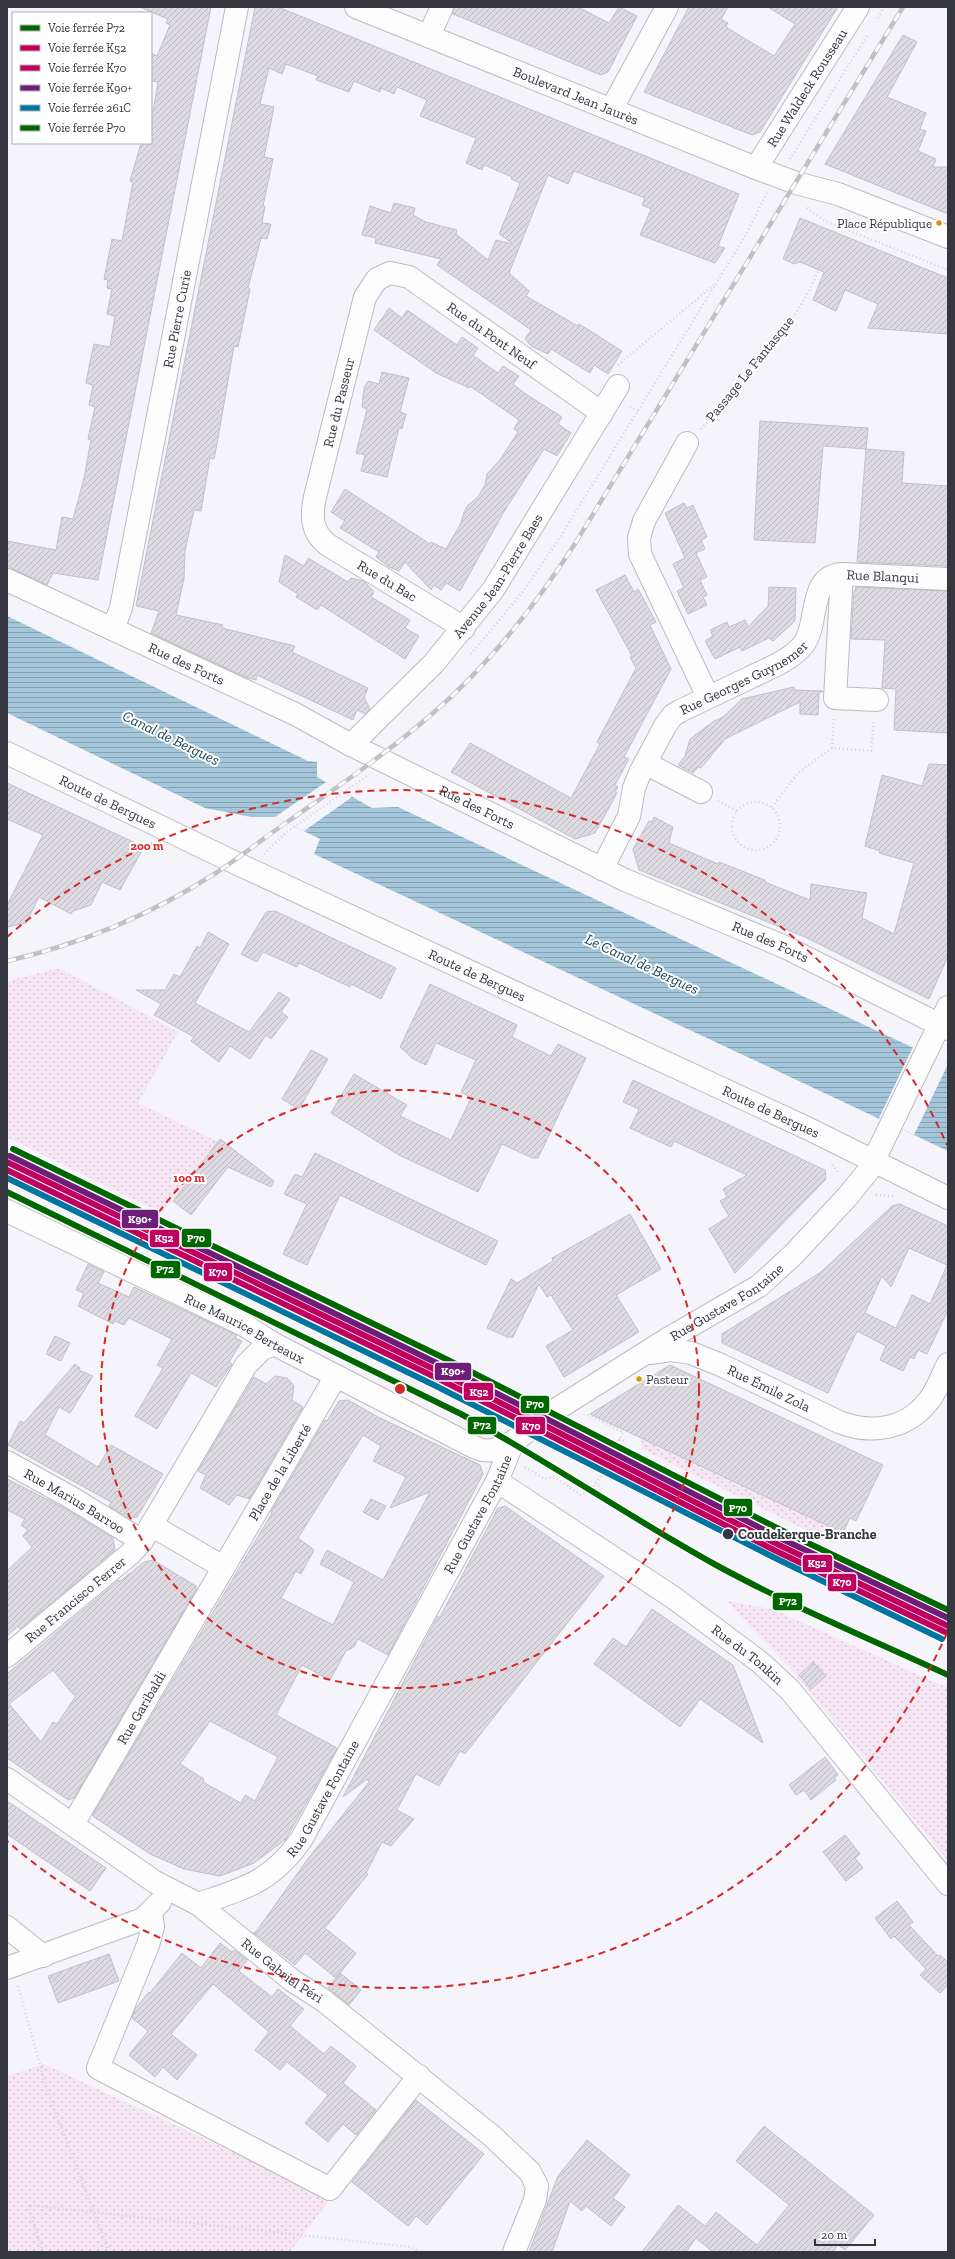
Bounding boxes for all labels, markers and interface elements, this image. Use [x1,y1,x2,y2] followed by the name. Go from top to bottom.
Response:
[12,12,152,144] legend
[47,21,125,35] text: Voie ferrée P72
[763,25,851,150] street label: Rue Waldeck Rousseau
[47,41,126,55] text: Voie ferrée K52
[47,61,127,75] text: Voie ferrée K70
[511,63,641,128] street label: Boulevard Jean Jaurès
[47,81,132,95] text: Voie ferrée K90+
[47,101,131,115] text: Voie ferrée 261C
[47,121,126,135] text: Voie ferrée P70
[837,216,932,231] place label: Place République
[934,218,944,228] marker: Place République
[159,268,195,369] street label: Rue Pierre Curie
[444,298,541,373] street label: Rue du Pont Neuf
[702,312,798,425] street label: Passage Le Fantasque
[319,355,358,449] street label: Rue du Passeur
[449,510,546,641] street label: Avenue Jean-Pierre Baes
[354,557,420,605] street label: Rue du Bac
[846,566,919,586] street label: Rue Blanqui
[677,637,812,718] street label: Rue Georges Guynemer
[146,639,227,688] street label: Rue des Forts
[120,707,222,769] water label: Canal de Bergues
[57,771,159,832] street label: Route de Bergues
[436,781,517,833] street label: Rue des Forts
[130,839,164,853] text: 200 m
[730,917,811,966] street label: Rue des Forts
[582,930,702,998] water label: Le Canal de Bergues
[426,945,528,1005] street label: Route de Bergues
[720,1082,822,1141] street label: Route de Bergues
[173,1171,205,1185] text: 100 m
[121,1209,159,1229] line badge: K90+
[128,1213,153,1226] text: K90+
[181,1228,212,1248] line badge: P70
[149,1229,180,1248] line badge: K52
[154,1232,174,1245] text: K52
[187,1232,205,1245] text: P70
[667,1259,787,1344] street label: Rue Gustave Fontaine
[150,1260,181,1279] line badge: P72
[203,1262,233,1282] line badge: K70
[156,1263,174,1276] text: P72
[208,1266,228,1279] text: K70
[182,1289,308,1367] street label: Rue Maurice Berteaux
[725,1361,813,1415] street label: Rue Émile Zola
[434,1362,472,1381] line badge: K90+
[441,1365,466,1378] text: K90+
[646,1372,689,1387] place label: Pasteur
[634,1374,644,1384] marker: Pasteur
[393,1382,407,1396] centre of rings
[463,1382,494,1401] line badge: K52
[469,1386,489,1399] text: K52
[520,1395,550,1414] line badge: P70
[526,1398,544,1411] text: P70
[467,1416,497,1435] line badge: P72
[515,1416,546,1435] line badge: K70
[473,1419,491,1432] text: P72
[245,1420,315,1524] street label: Place de la Liberté
[521,1420,541,1433] text: K70
[440,1452,516,1576] street label: Rue Gustave Fontaine
[21,1465,128,1537] street label: Rue Marius Barroo
[723,1498,753,1517] line badge: P70
[729,1502,747,1515] text: P70
[738,1526,877,1543] place label: Coudekerque-Branche
[721,1527,735,1541] marker: Coudekerque-Branche
[21,1552,130,1646] street label: Rue Francisco Ferrer
[802,1554,833,1573] line badge: K52
[807,1557,827,1570] text: K52
[827,1573,857,1592] line badge: K70
[832,1576,852,1589] text: K70
[772,1592,803,1611] line badge: P72
[779,1595,797,1608] text: P72
[708,1621,787,1688] street label: Rue du Tonkin
[113,1668,170,1747] street label: Rue Garibaldi
[283,1737,363,1860] street label: Rue Gustave Fontaine
[238,1934,326,2006] street label: Rue Gabriel Péri
[815,2221,875,2247] scale bar
[821,2228,848,2242] text: 20 m

